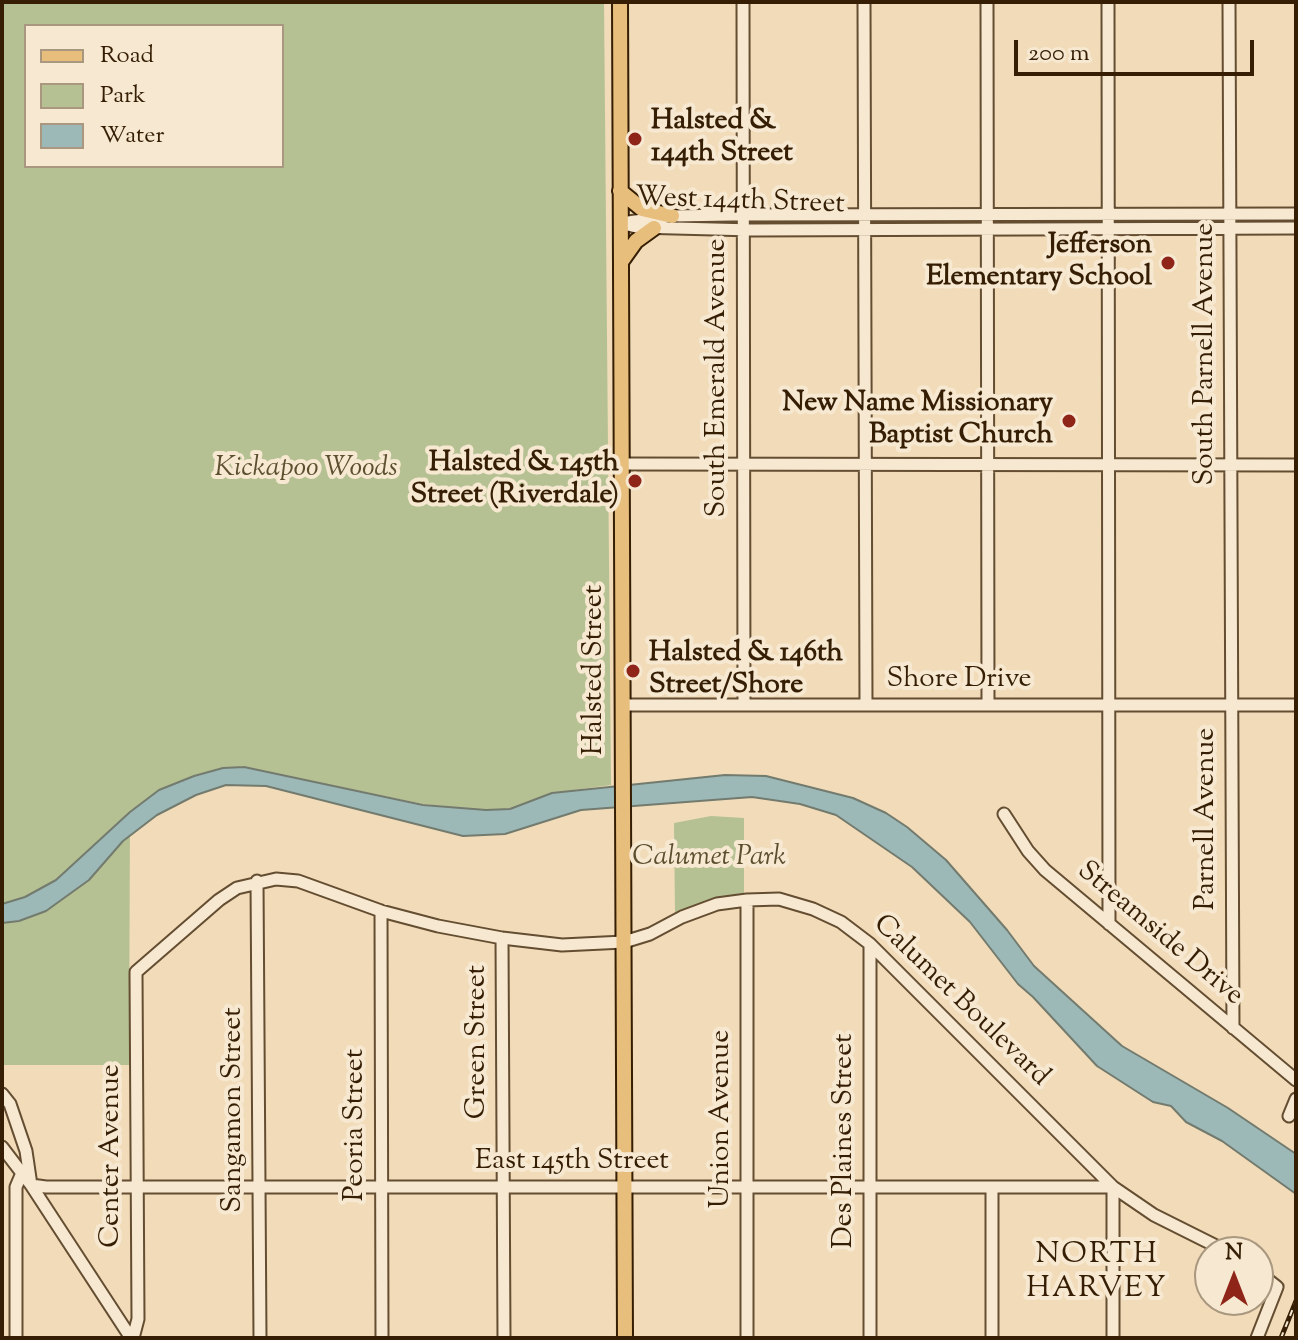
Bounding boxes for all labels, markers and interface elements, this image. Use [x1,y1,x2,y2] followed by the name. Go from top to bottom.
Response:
[24,24,284,168] legend
[1018,24,1258,74] scale bar
[1028,37,1090,71] text: 200 m
[100,39,154,73] text: Road
[100,79,146,113] text: Park
[651,106,793,172] place label: Halsted & 144th Street
[100,119,164,153] text: Water
[626,130,644,148] marker: Halsted & 144th Street
[635,183,845,223] street label: West 144th Street
[1190,223,1224,485] street label: South Parnell Avenue
[926,230,1152,296] place label: Jefferson Elementary School
[702,238,736,518] street label: South Emerald Avenue
[1159,254,1177,272] marker: Jefferson Elementary School
[782,388,1053,454] place label: New Name Missionary Baptist Church
[1060,412,1078,430] marker: New Name Missionary Baptist Church
[411,448,619,514] place label: Halsted & 145th Street (Riverdale)
[214,453,398,487] park label: Kickapoo Woods
[626,472,644,490] marker: Halsted & 145th Street (Riverdale)
[579,585,613,755] street label: Halsted Street
[649,638,843,704] place label: Halsted & 146th Street/Shore
[624,662,642,680] marker: Halsted & 146th Street/Shore
[886,664,1032,698] street label: Shore Drive
[1191,728,1225,910] street label: Parnell Avenue
[632,842,786,876] park label: Calumet Park
[1069,856,1249,1014] street label: Streamside Drive
[865,909,1055,1095] street label: Calumet Boulevard
[462,965,496,1119] street label: Green Street
[218,1007,252,1213] street label: Sangamon Street
[706,1030,740,1208] street label: Union Avenue
[829,1033,863,1249] street label: Des Plaines Street
[340,1049,374,1201] street label: Peoria Street
[96,1064,130,1248] street label: Center Avenue
[475,1146,669,1180] street label: East 145th Street
[1194,1236,1274,1316] north arrow
[1225,1238,1243,1270] text: N
[1026,1239,1168,1310] district label: NORTH HARVEY

